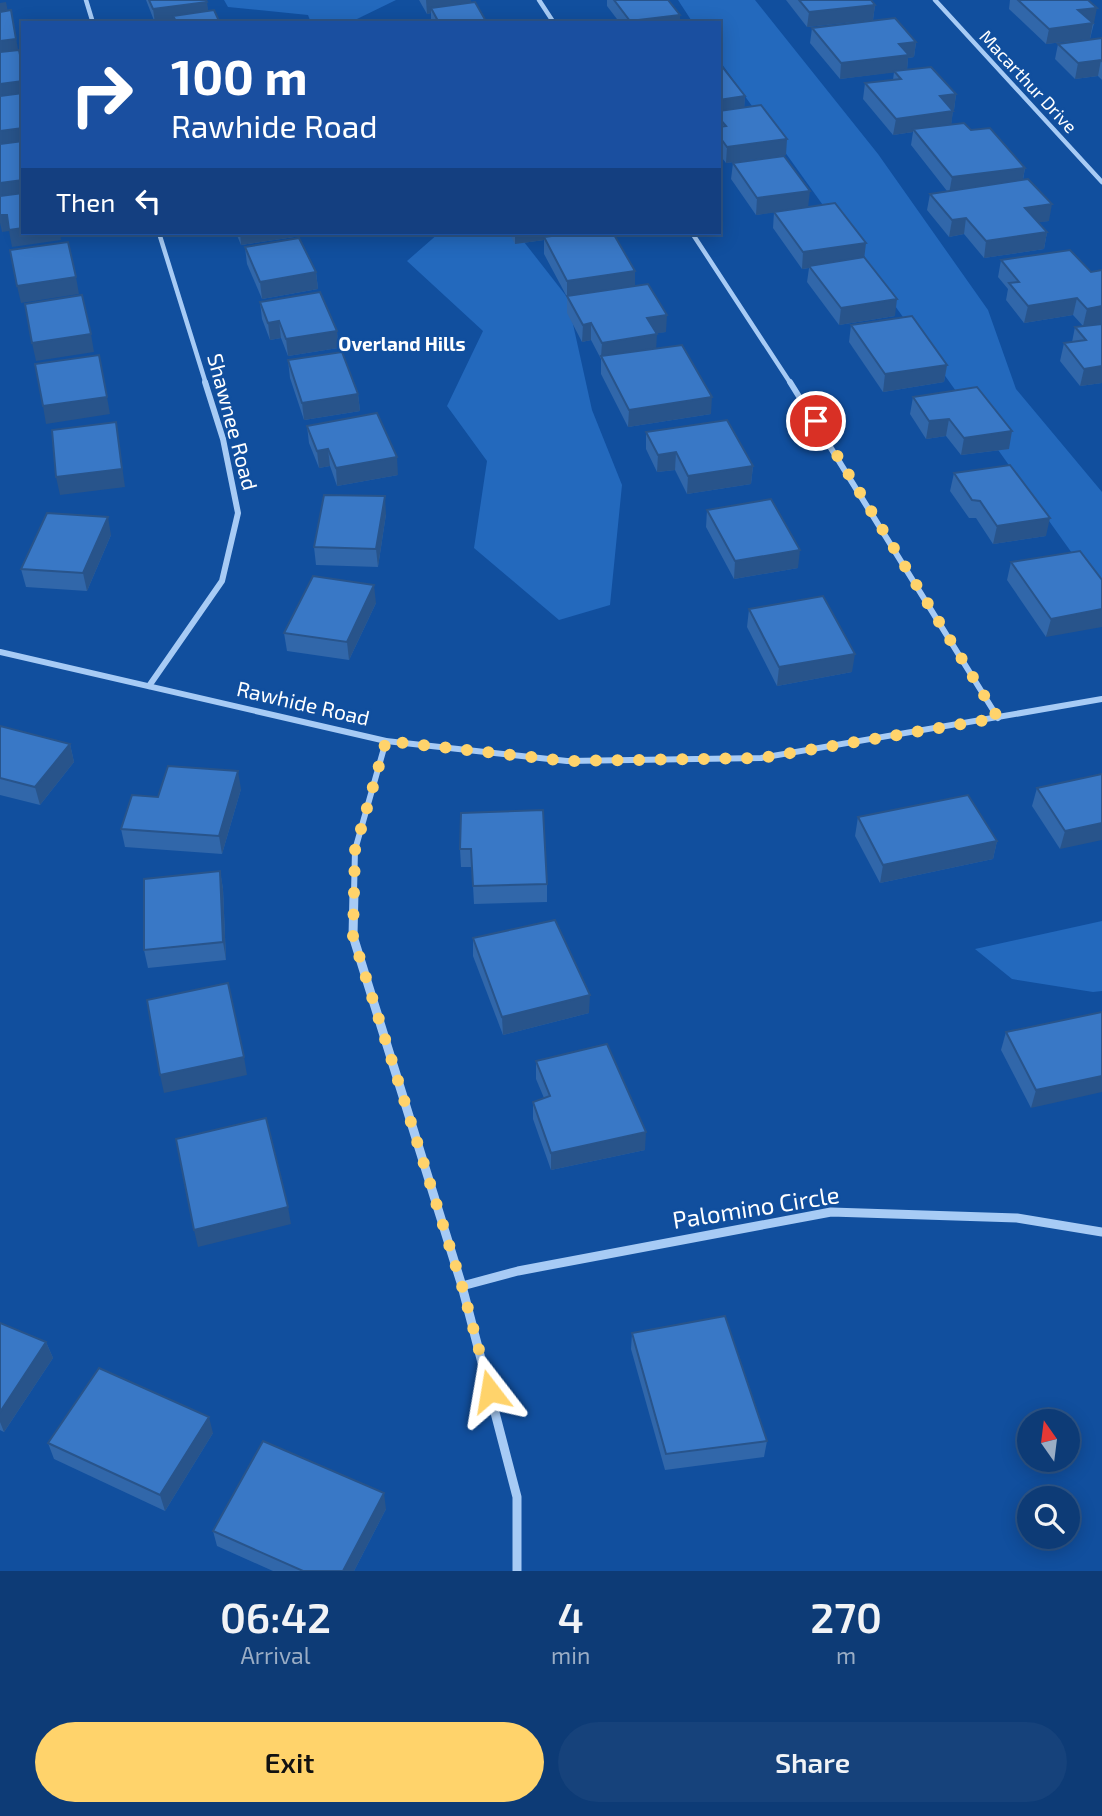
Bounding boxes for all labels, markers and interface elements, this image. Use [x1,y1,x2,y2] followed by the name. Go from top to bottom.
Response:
[975,25,1082,137] street label: Macarthur Drive
[171,46,308,105] text: 100 m
[56,49,147,140] icon: right
[171,106,378,144] text: Rawhide Road
[129,182,167,220] icon: left
[56,186,115,217] text: Then
[338,332,466,355] district label: Overland Hills
[203,350,264,493] street label: Shawnee Road
[786,391,846,451] pin
[797,402,835,440] icon: arrive
[234,675,372,730] street label: Rawhide Road
[670,1179,841,1234] street label: Palomino Circle
[453,1354,527,1428] position arrow
[1017,1409,1080,1472] north arrow
[1017,1409,1080,1549] map controls
[1017,1486,1080,1549] button: search
[220,1591,331,1641] text: 06:42
[557,1591,584,1641] text: 4
[810,1591,882,1641] text: 270
[241,1641,311,1669] text: Arrival
[551,1641,590,1669] text: min
[836,1641,856,1669] text: m
[35,1722,544,1802] button: Exit
[558,1722,1067,1802] button: Share

